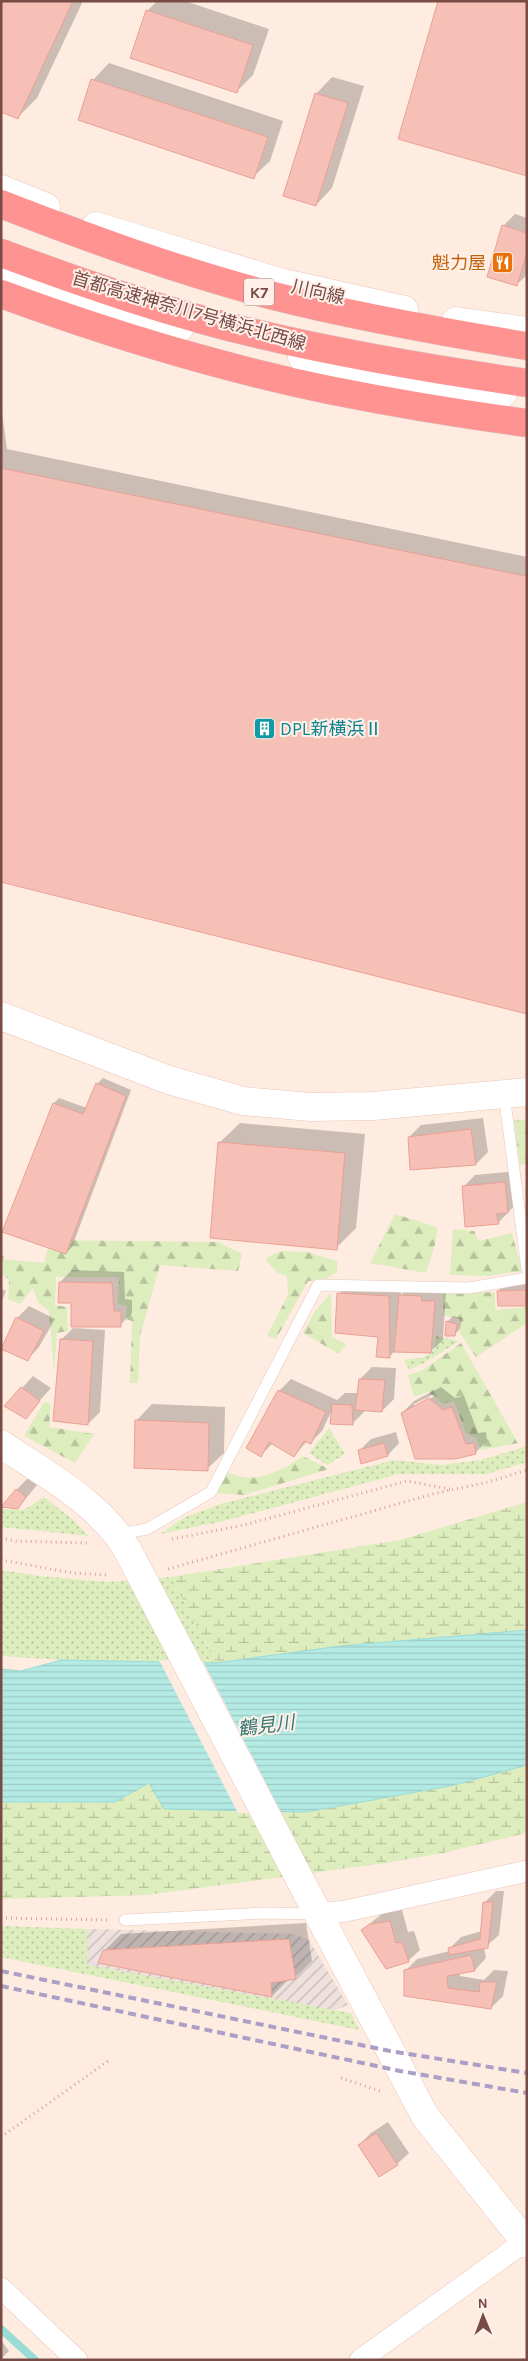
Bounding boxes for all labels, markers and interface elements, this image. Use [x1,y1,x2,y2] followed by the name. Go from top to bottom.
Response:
[490,251,514,275] restaurant icon: 魁力屋
[432,252,486,274] place label: 魁力屋
[69,267,309,355] street label: 首都高速神奈川7号横浜北西線
[289,275,347,309] street label: 川向線
[244,278,274,306] road number: K7
[252,717,276,741] building icon: DPL新横浜Ⅱ
[280,718,382,740] place label: DPL新横浜Ⅱ
[236,1711,298,1740] water label: 鶴見川
[458,2291,508,2341] north arrow
[478,2295,488,2312] text: N

